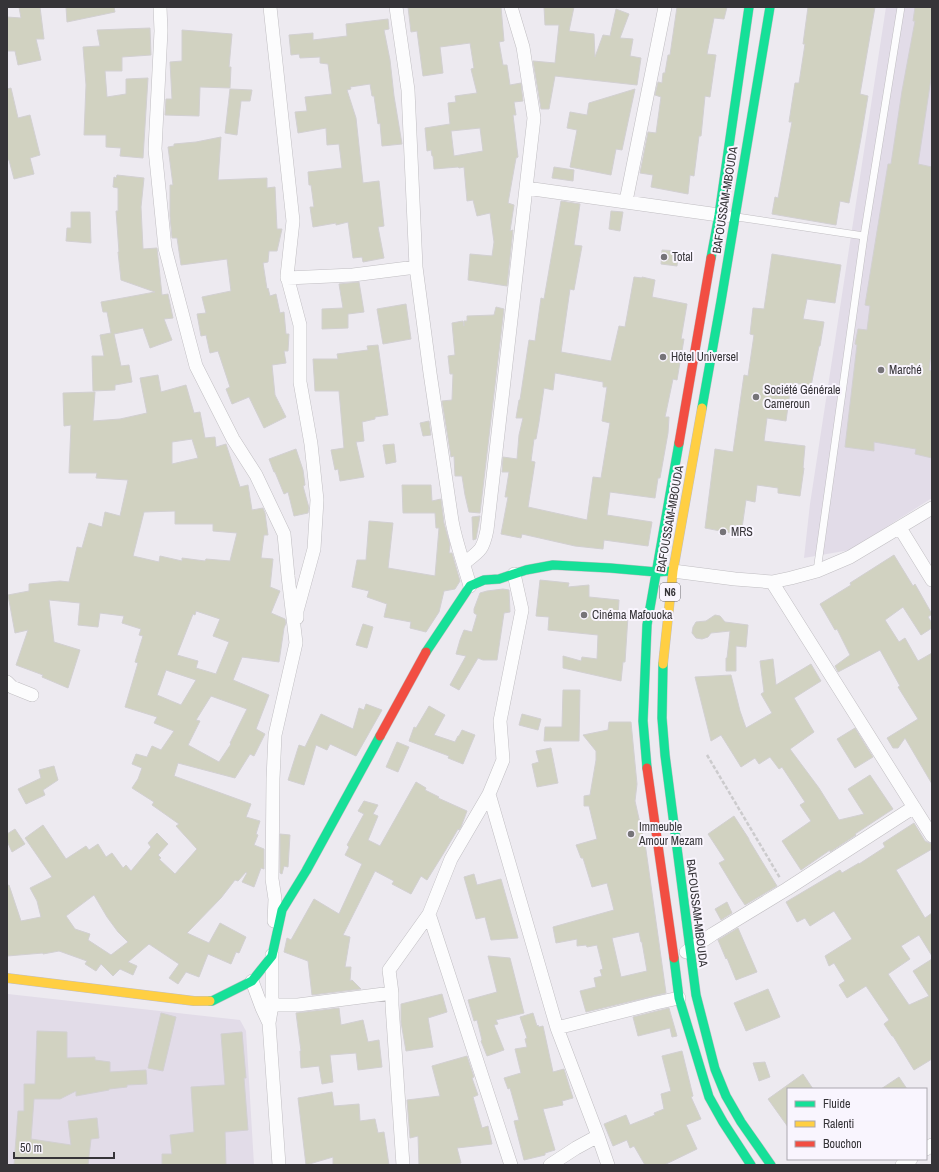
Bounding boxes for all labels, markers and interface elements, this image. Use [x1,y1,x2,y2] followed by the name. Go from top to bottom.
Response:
[709,145,741,255] street label: BAFOUSSAM-MBOUDA
[672,249,693,265] place label: Total
[659,252,669,262] marker: Total
[671,349,738,365] place label: Hôtel Universel
[658,352,668,362] marker: Hôtel Universel
[889,362,922,378] place label: Marché
[876,365,886,375] marker: Marché
[764,382,841,412] place label: Société Générale Cameroun
[751,392,761,402] marker: Société Générale Cameroun
[653,464,687,574] street label: BAFOUSSAM-MBOUDA
[731,524,753,540] place label: MRS
[718,527,728,537] marker: MRS
[660,583,680,601] road number: N6
[592,607,673,623] place label: Cinéma Mafouoka
[579,610,589,620] marker: Cinéma Mafouoka
[638,819,703,849] place label: Immeuble Amour Mezam
[626,829,636,839] marker: Immeuble Amour Mezam
[682,858,712,968] street label: BAFOUSSAM-MBOUDA
[787,1088,927,1160] legend
[823,1096,850,1112] text: Fluide
[823,1116,854,1132] text: Ralenti
[14,1134,114,1160] scale bar
[823,1136,862,1152] text: Bouchon
[20,1140,42,1156] text: 50 m

